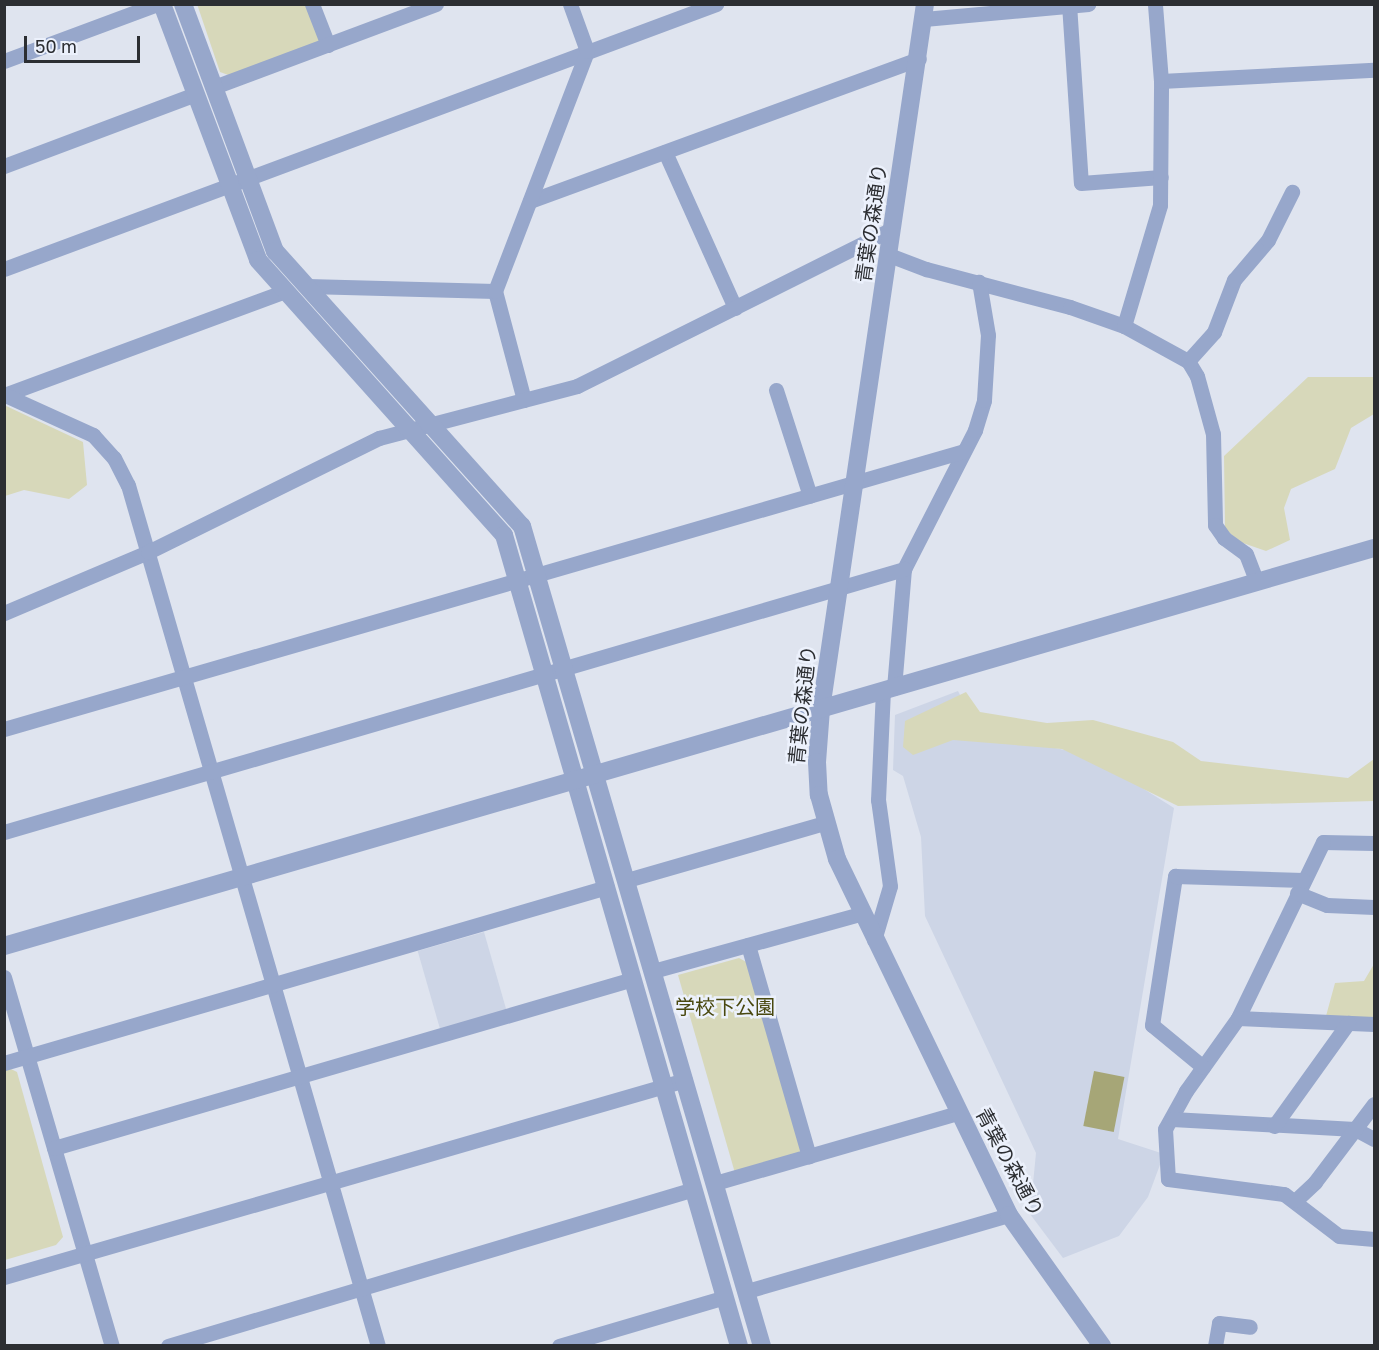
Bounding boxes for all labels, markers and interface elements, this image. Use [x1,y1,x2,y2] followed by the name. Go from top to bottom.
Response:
[27,24,142,62] scale bar
[35,35,77,57] text: 50 m
[851,162,891,284] street label: 青葉の森通り
[784,644,820,766] street label: 青葉の森通り
[675,994,775,1018] park label: 学校下公園
[971,1103,1049,1221] street label: 青葉の森通り

